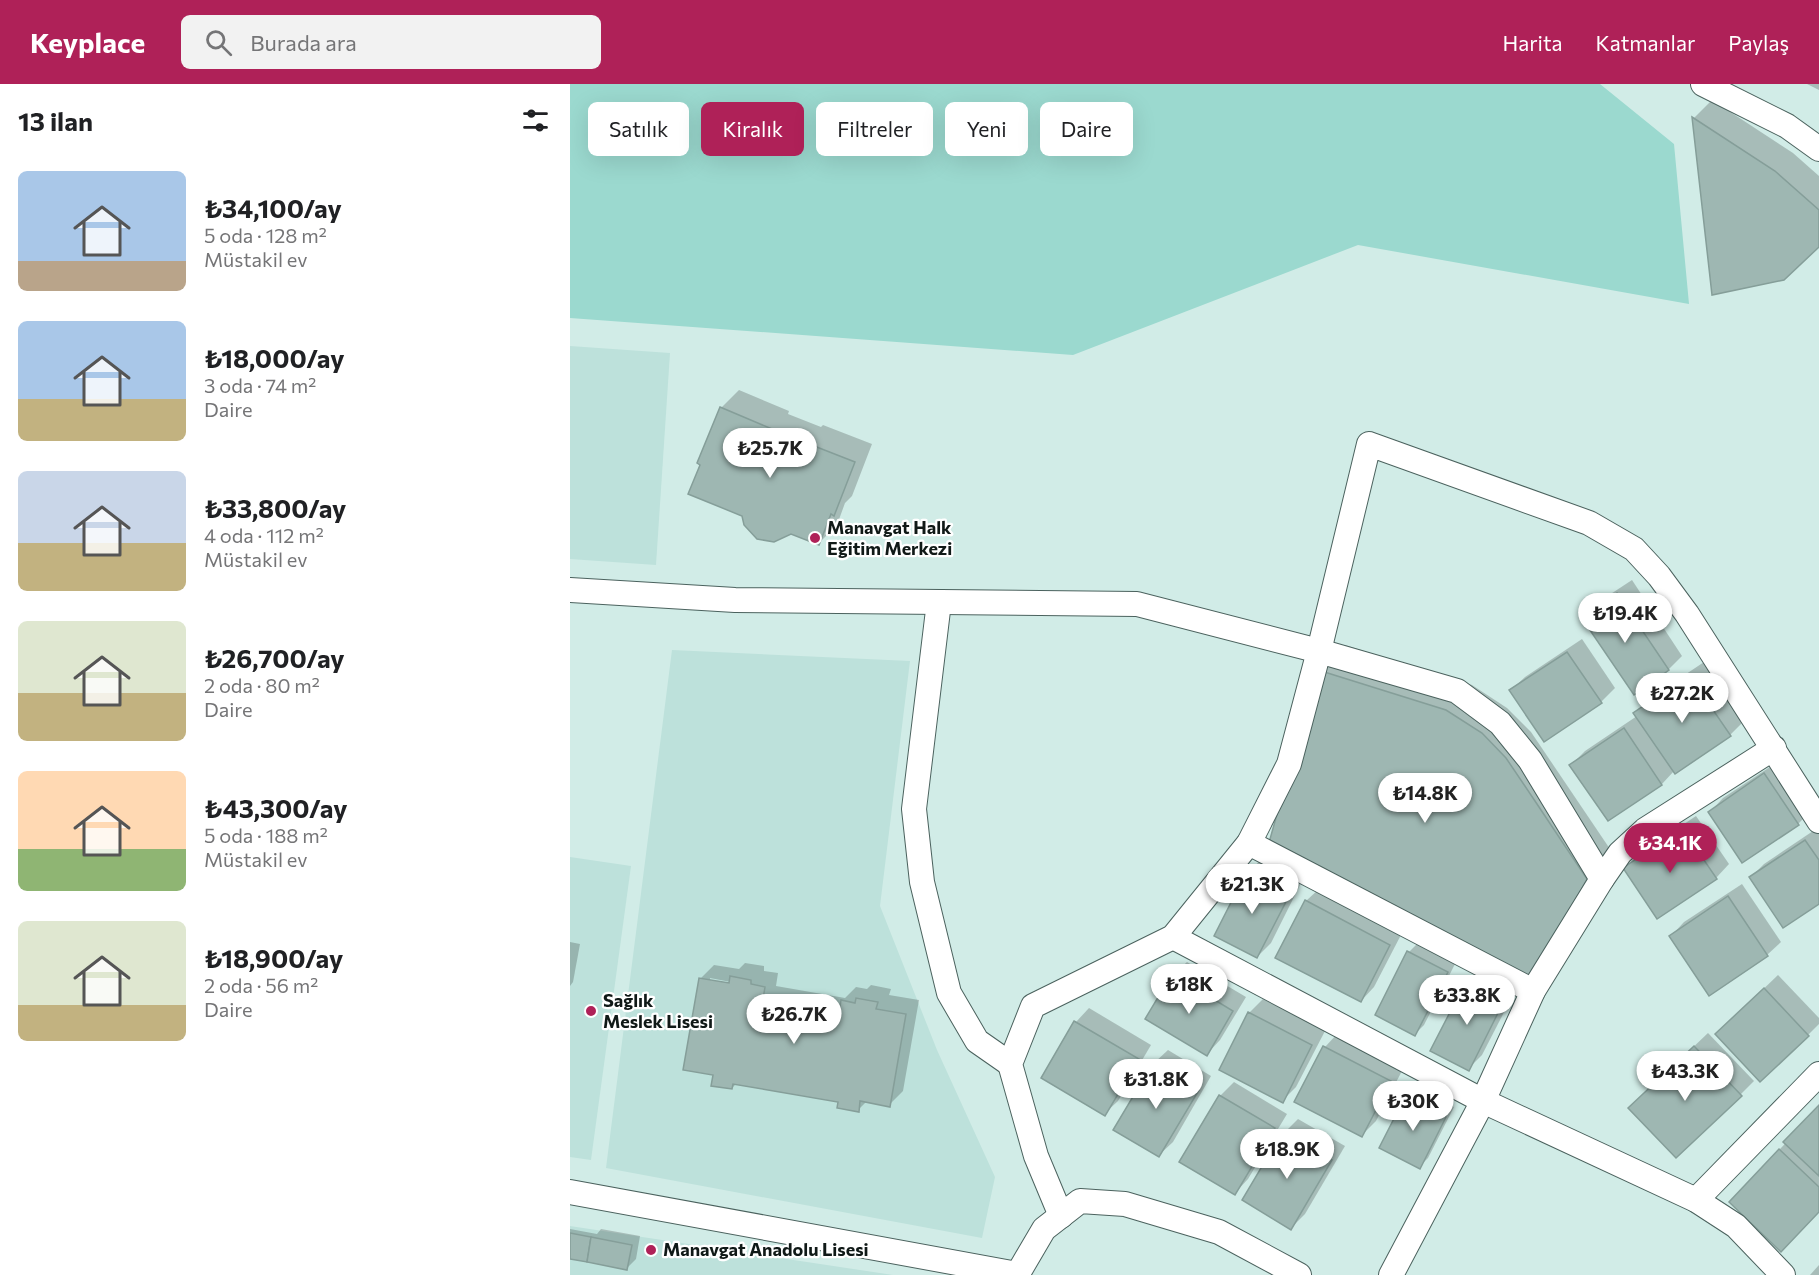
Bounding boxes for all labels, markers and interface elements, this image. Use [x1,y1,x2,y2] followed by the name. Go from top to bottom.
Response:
[181,15,601,69] search box
[30,25,145,59] text: Keyplace
[202,26,235,59] icon: search
[250,29,357,56] text: Burada ara
[1502,30,1563,55] text: Harita
[1596,30,1695,55] text: Katmanlar
[1728,30,1789,55] text: Paylaş
[588,102,689,156] chip: Satılık
[701,102,804,156] chip: Kiralık
[816,102,933,156] chip: Filtreler
[945,102,1028,156] chip: Yeni
[1040,102,1133,156] chip: Daire
[519,104,552,137] icon: filters
[18,105,93,136] text: 13 ilan
[204,192,342,223] text: ₺34,100/ay
[66,195,138,267] icon: home
[204,223,327,247] text: 5 oda · 128 m²
[204,247,307,271] text: Müstakil ev
[204,342,344,373] text: ₺18,000/ay
[66,345,138,417] icon: home
[204,373,316,397] text: 3 oda · 74 m²
[204,397,253,421] text: Daire
[721,428,819,479] pin: ₺25.7K
[737,435,803,459] text: ₺25.7K
[204,492,346,523] text: ₺33,800/ay
[66,495,138,567] icon: home
[827,516,952,559] place label: Manavgat Halk Eğitim Merkezi
[204,523,324,547] text: 4 oda · 112 m²
[808,531,822,545] marker: Manavgat Halk Eğitim Merkezi
[204,547,307,571] text: Müstakil ev
[1576,593,1674,644] pin: ₺19.4K
[1592,600,1658,624] text: ₺19.4K
[204,642,345,673] text: ₺26,700/ay
[66,645,138,717] icon: home
[204,673,320,697] text: 2 oda · 80 m²
[1633,673,1731,724] pin: ₺27.2K
[1650,680,1714,704] text: ₺27.2K
[204,697,253,721] text: Daire
[1376,773,1474,824] pin: ₺14.8K
[1392,780,1458,804] text: ₺14.8K
[204,792,347,823] text: ₺43,300/ay
[66,795,138,867] icon: home
[204,823,328,847] text: 5 oda · 188 m²
[1621,823,1719,874] pin: ₺34.1K
[1638,830,1702,854] text: ₺34.1K
[204,847,307,871] text: Müstakil ev
[1203,864,1301,915] pin: ₺21.3K
[1220,871,1284,895] text: ₺21.3K
[204,942,343,973] text: ₺18,900/ay
[66,945,138,1017] icon: home
[1153,964,1225,1015] pin: ₺18K
[1165,971,1213,995] text: ₺18K
[204,973,318,997] text: 2 oda · 56 m²
[1418,975,1516,1026] pin: ₺33.8K
[1433,982,1501,1006] text: ₺33.8K
[603,989,713,1032] place label: Sağlık Meslek Lisesi
[745,994,843,1045] pin: ₺26.7K
[204,997,253,1021] text: Daire
[761,1001,827,1025] text: ₺26.7K
[584,1004,598,1018] marker: Sağlık Meslek Lisesi
[1636,1051,1734,1102] pin: ₺43.3K
[1651,1058,1719,1082] text: ₺43.3K
[1107,1059,1205,1110] pin: ₺31.8K
[1123,1066,1189,1090] text: ₺31.8K
[1377,1081,1449,1132] pin: ₺30K
[1387,1088,1439,1112] text: ₺30K
[1238,1129,1336,1180] pin: ₺18.9K
[1254,1136,1320,1160] text: ₺18.9K
[663,1238,869,1260] place label: Manavgat Anadolu Lisesi
[644,1243,658,1257] marker: Manavgat Anadolu Lisesi

